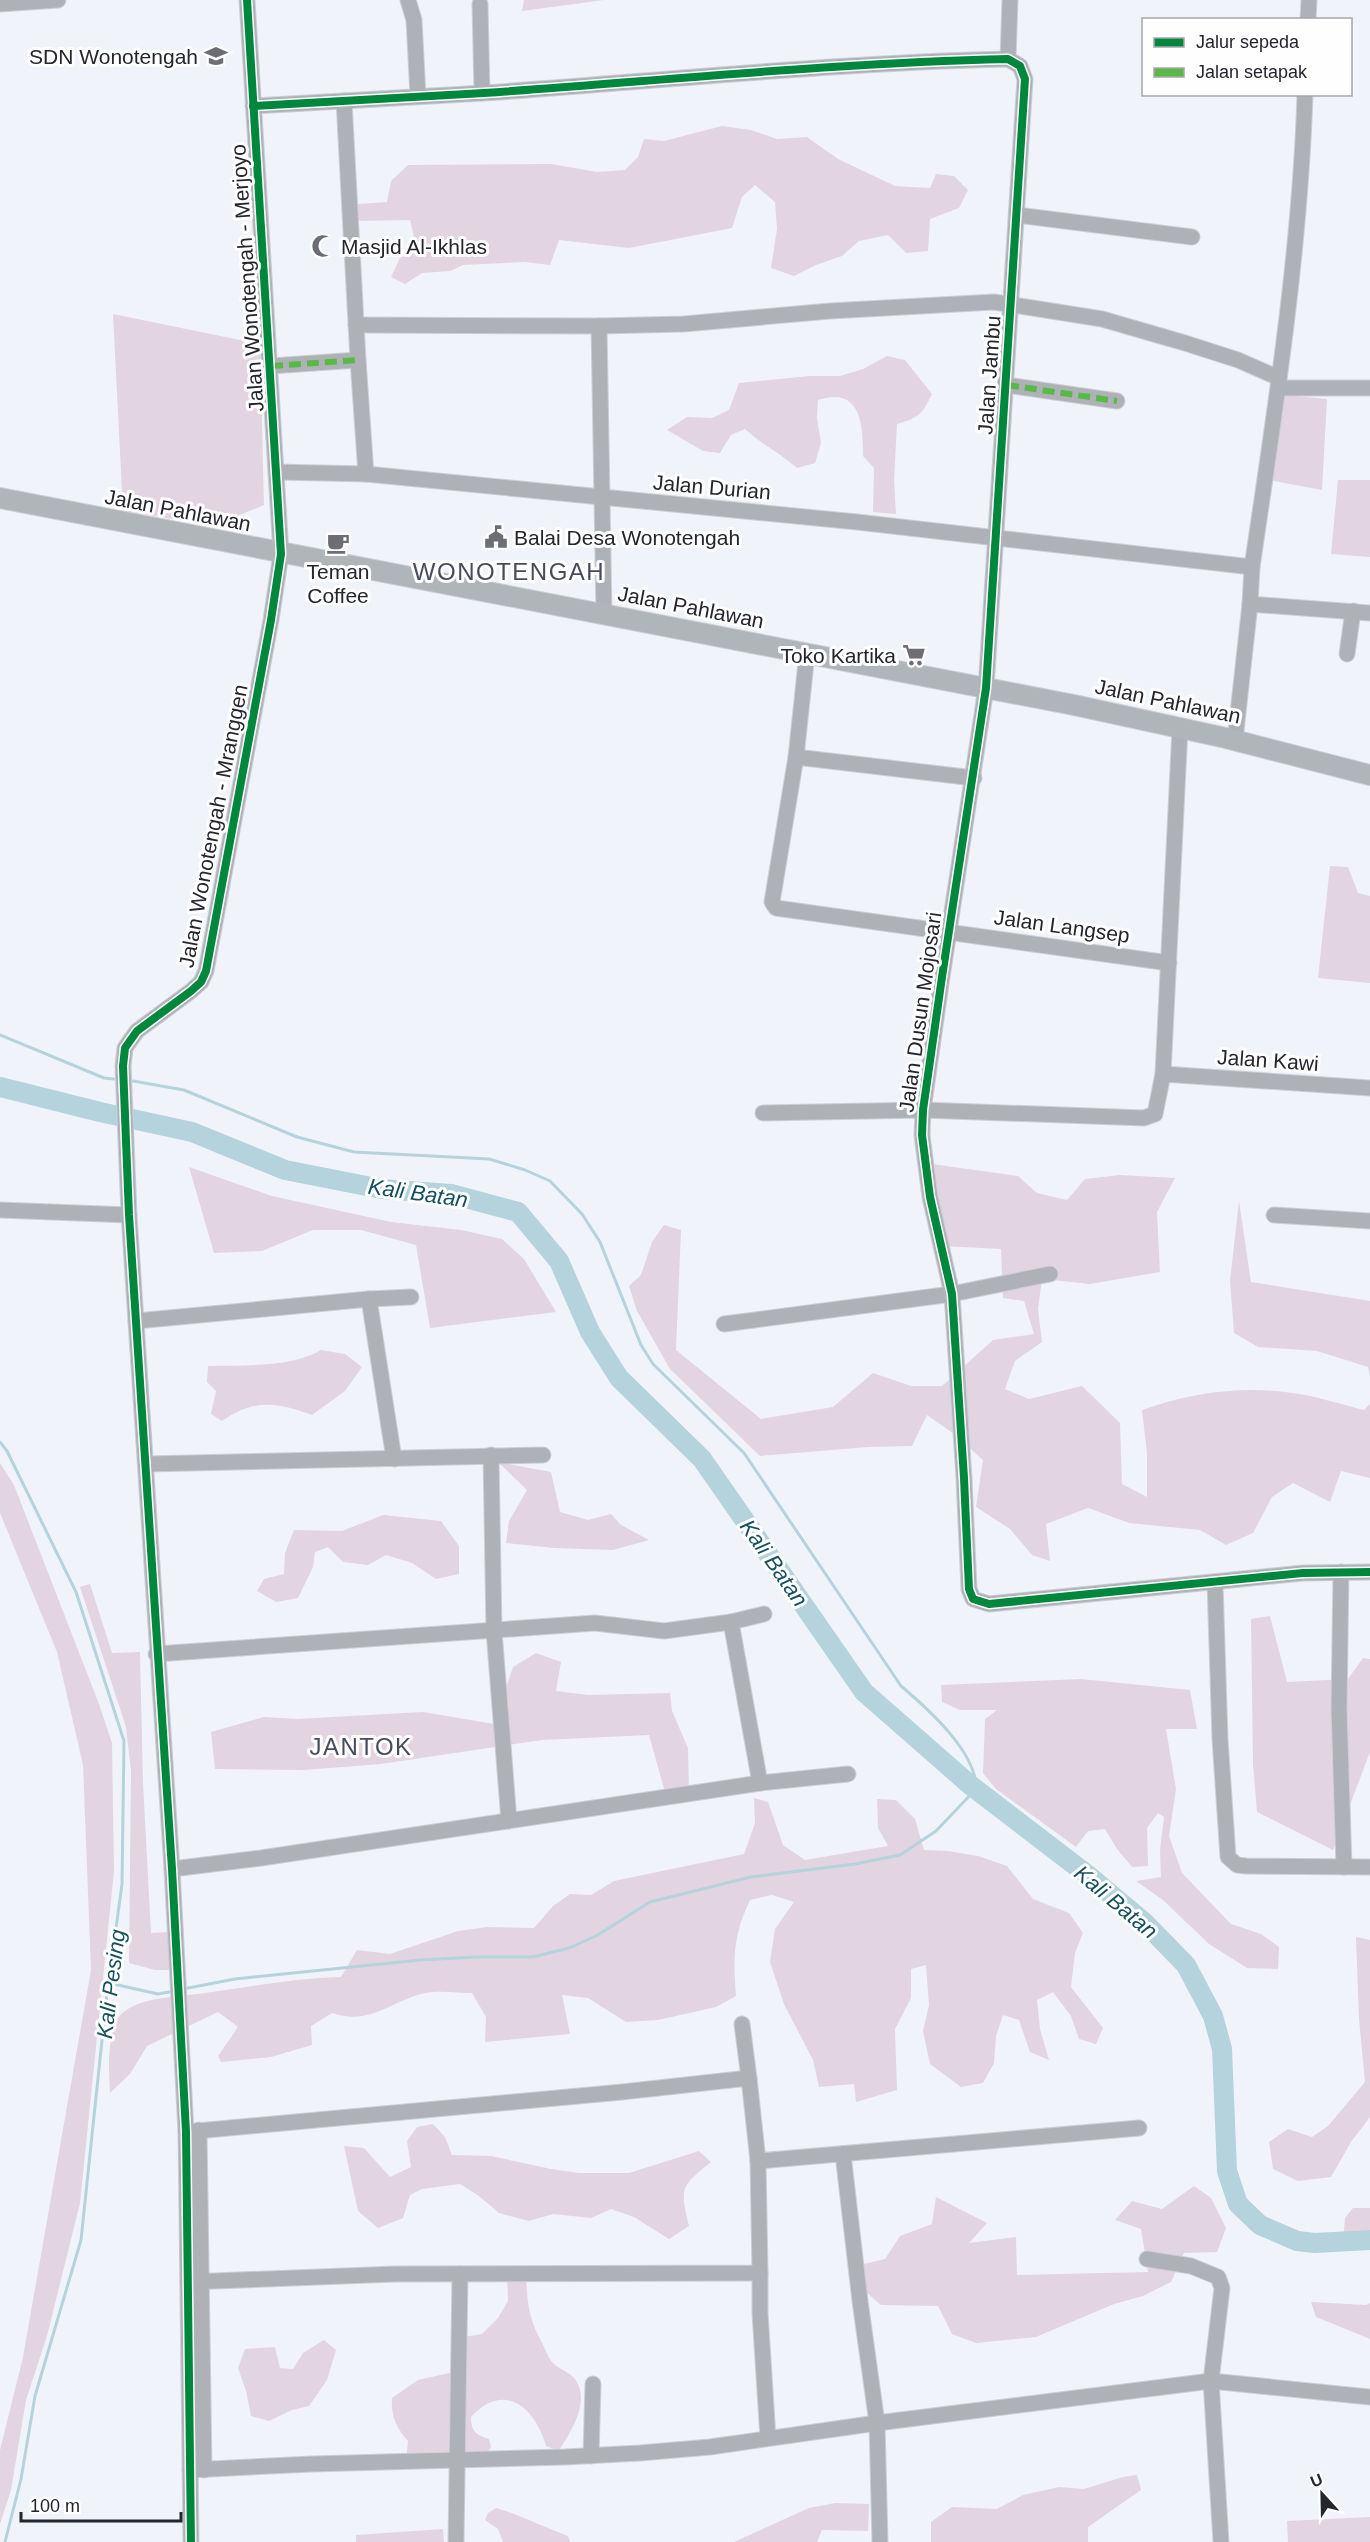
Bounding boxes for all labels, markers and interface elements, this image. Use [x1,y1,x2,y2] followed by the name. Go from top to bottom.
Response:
[1142,18,1352,96] legend
[1196,32,1300,52] text: Jalur sepeda
[203,43,229,69] school or university icon: SDN Wonotengah
[29,45,198,68] place label: SDN Wonotengah
[1196,62,1308,82] text: Jalan setapak
[226,143,268,413] street label: Jalan Wonotengah - Merjoyo
[310,233,336,259] mosque icon: Masjid Al-Ikhlas
[341,235,487,258] place label: Masjid Al-Ikhlas
[973,315,1005,435] street label: Jalan Jambu
[652,470,772,504] street label: Jalan Durian
[103,485,253,535] street label: Jalan Pahlawan
[483,524,509,550] public building icon: Balai Desa Wonotengah
[514,526,740,549] place label: Balai Desa Wonotengah
[325,530,351,556] cafe icon: Teman Coffee
[413,558,605,585] district label: WONOTENGAH
[306,560,370,607] place label: Teman Coffee
[616,582,766,632] street label: Jalan Pahlawan
[901,642,927,668] supermarket icon: Toko Kartika
[780,644,896,667] place label: Toko Kartika
[1093,674,1243,728] street label: Jalan Pahlawan
[174,682,252,970] street label: Jalan Wonotengah - Mranggen
[993,905,1131,947] street label: Jalan Langsep
[895,910,945,1114] street label: Jalan Dusun Mojosari
[1217,1045,1319,1075] street label: Jalan Kawi
[367,1174,469,1212] water label: Kali Batan
[735,1515,813,1611] water label: Kali Batan
[309,1733,413,1760] district label: JANTOK
[1070,1860,1162,1944] water label: Kali Batan
[92,1927,130,2040] water label: Kali Pesing
[1292,2464,1352,2524] north arrow
[1308,2471,1325,2491] text: U
[21,2485,182,2523] scale bar
[30,2496,80,2516] text: 100 m

